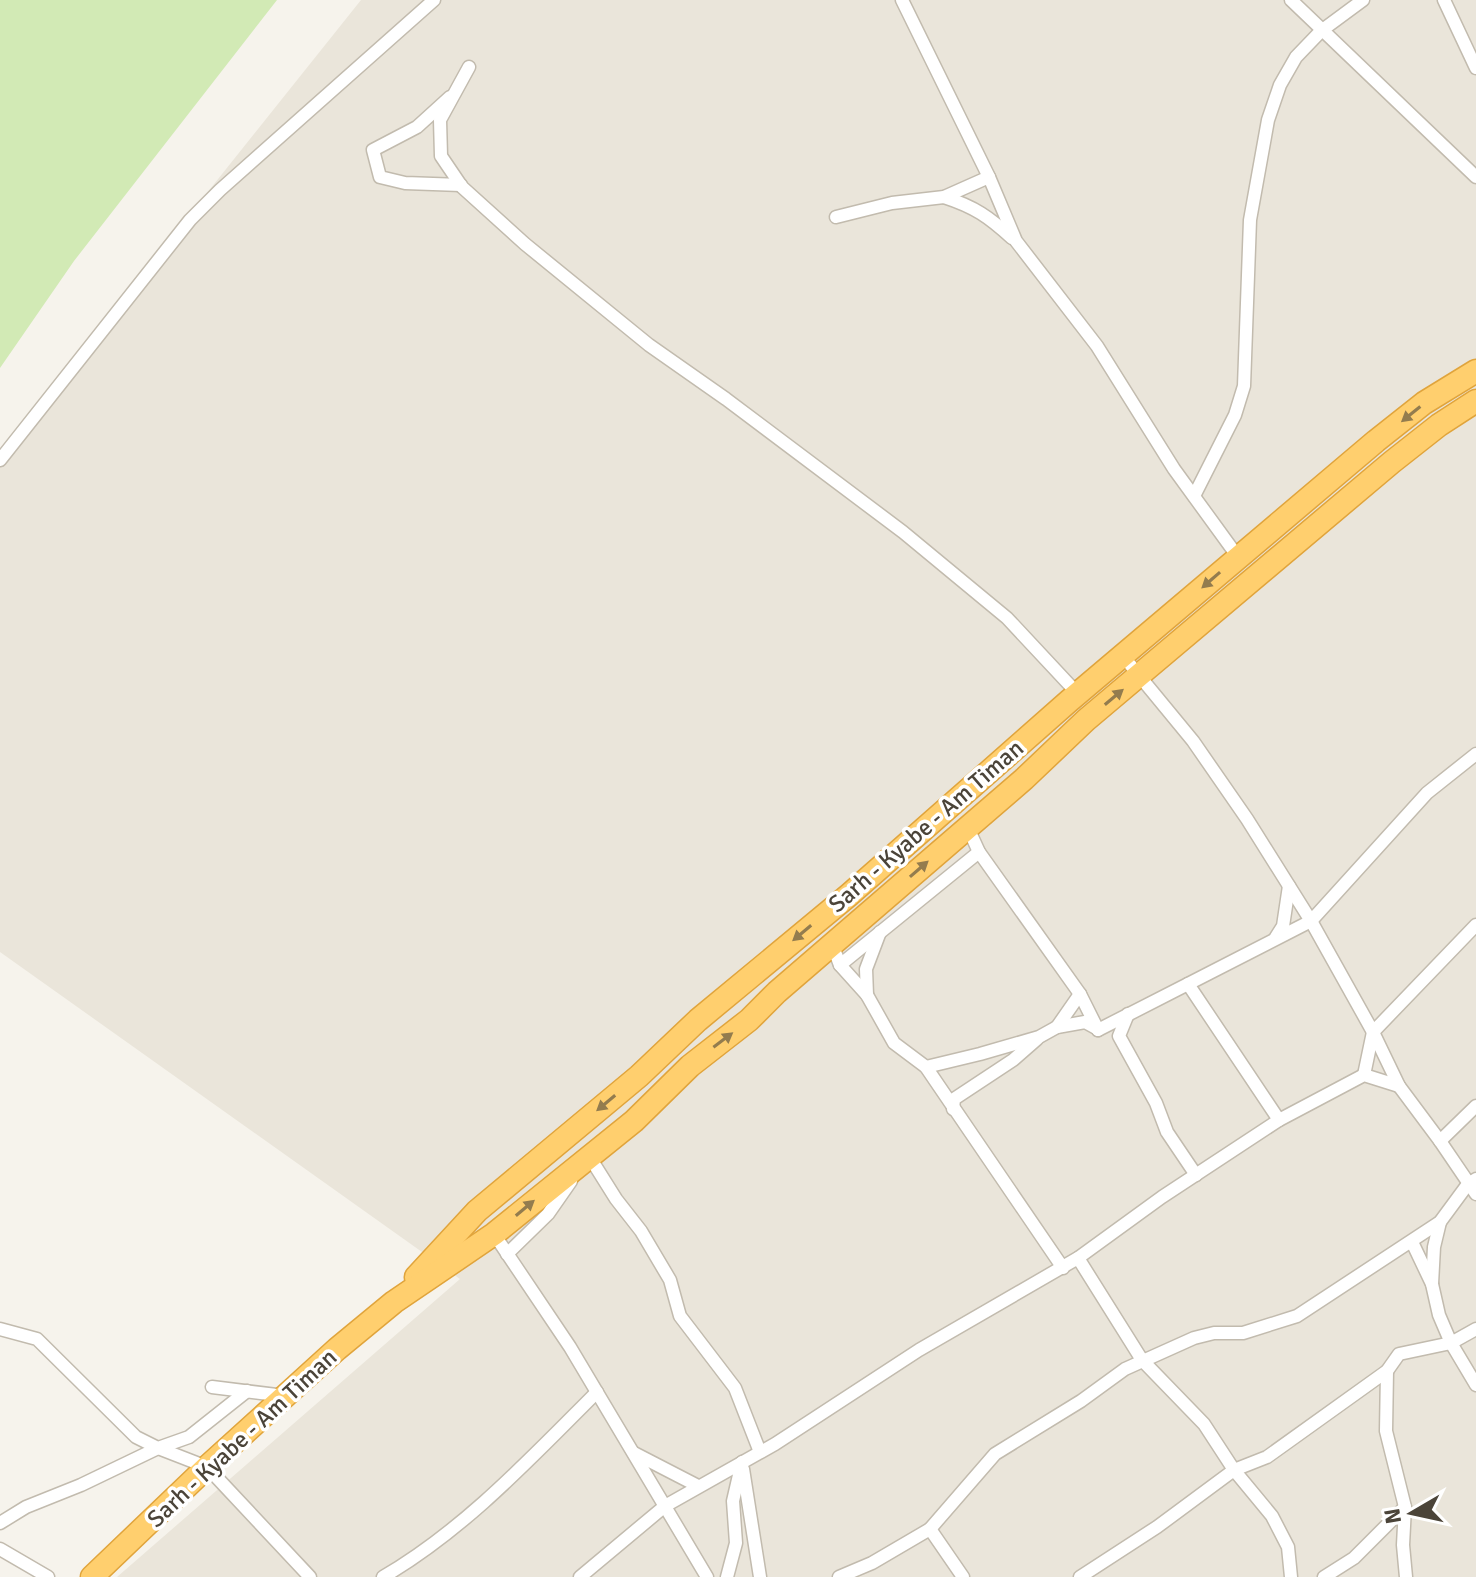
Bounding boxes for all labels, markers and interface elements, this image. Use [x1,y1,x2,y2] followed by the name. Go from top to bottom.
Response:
[1401,405,1421,421] one-way arrow
[1202,571,1222,588] one-way arrow
[1104,689,1124,706] one-way arrow
[822,733,1030,919] street label: Sarh - Kyabe - Am Timan
[910,861,929,879] one-way arrow
[793,924,813,941] one-way arrow
[713,1032,733,1048] one-way arrow
[596,1094,616,1111] one-way arrow
[515,1200,535,1217] one-way arrow
[141,1342,343,1534] street label: Sarh - Kyabe - Am Timan
[1372,1473,1452,1553] north arrow
[1378,1506,1407,1526] text: N

